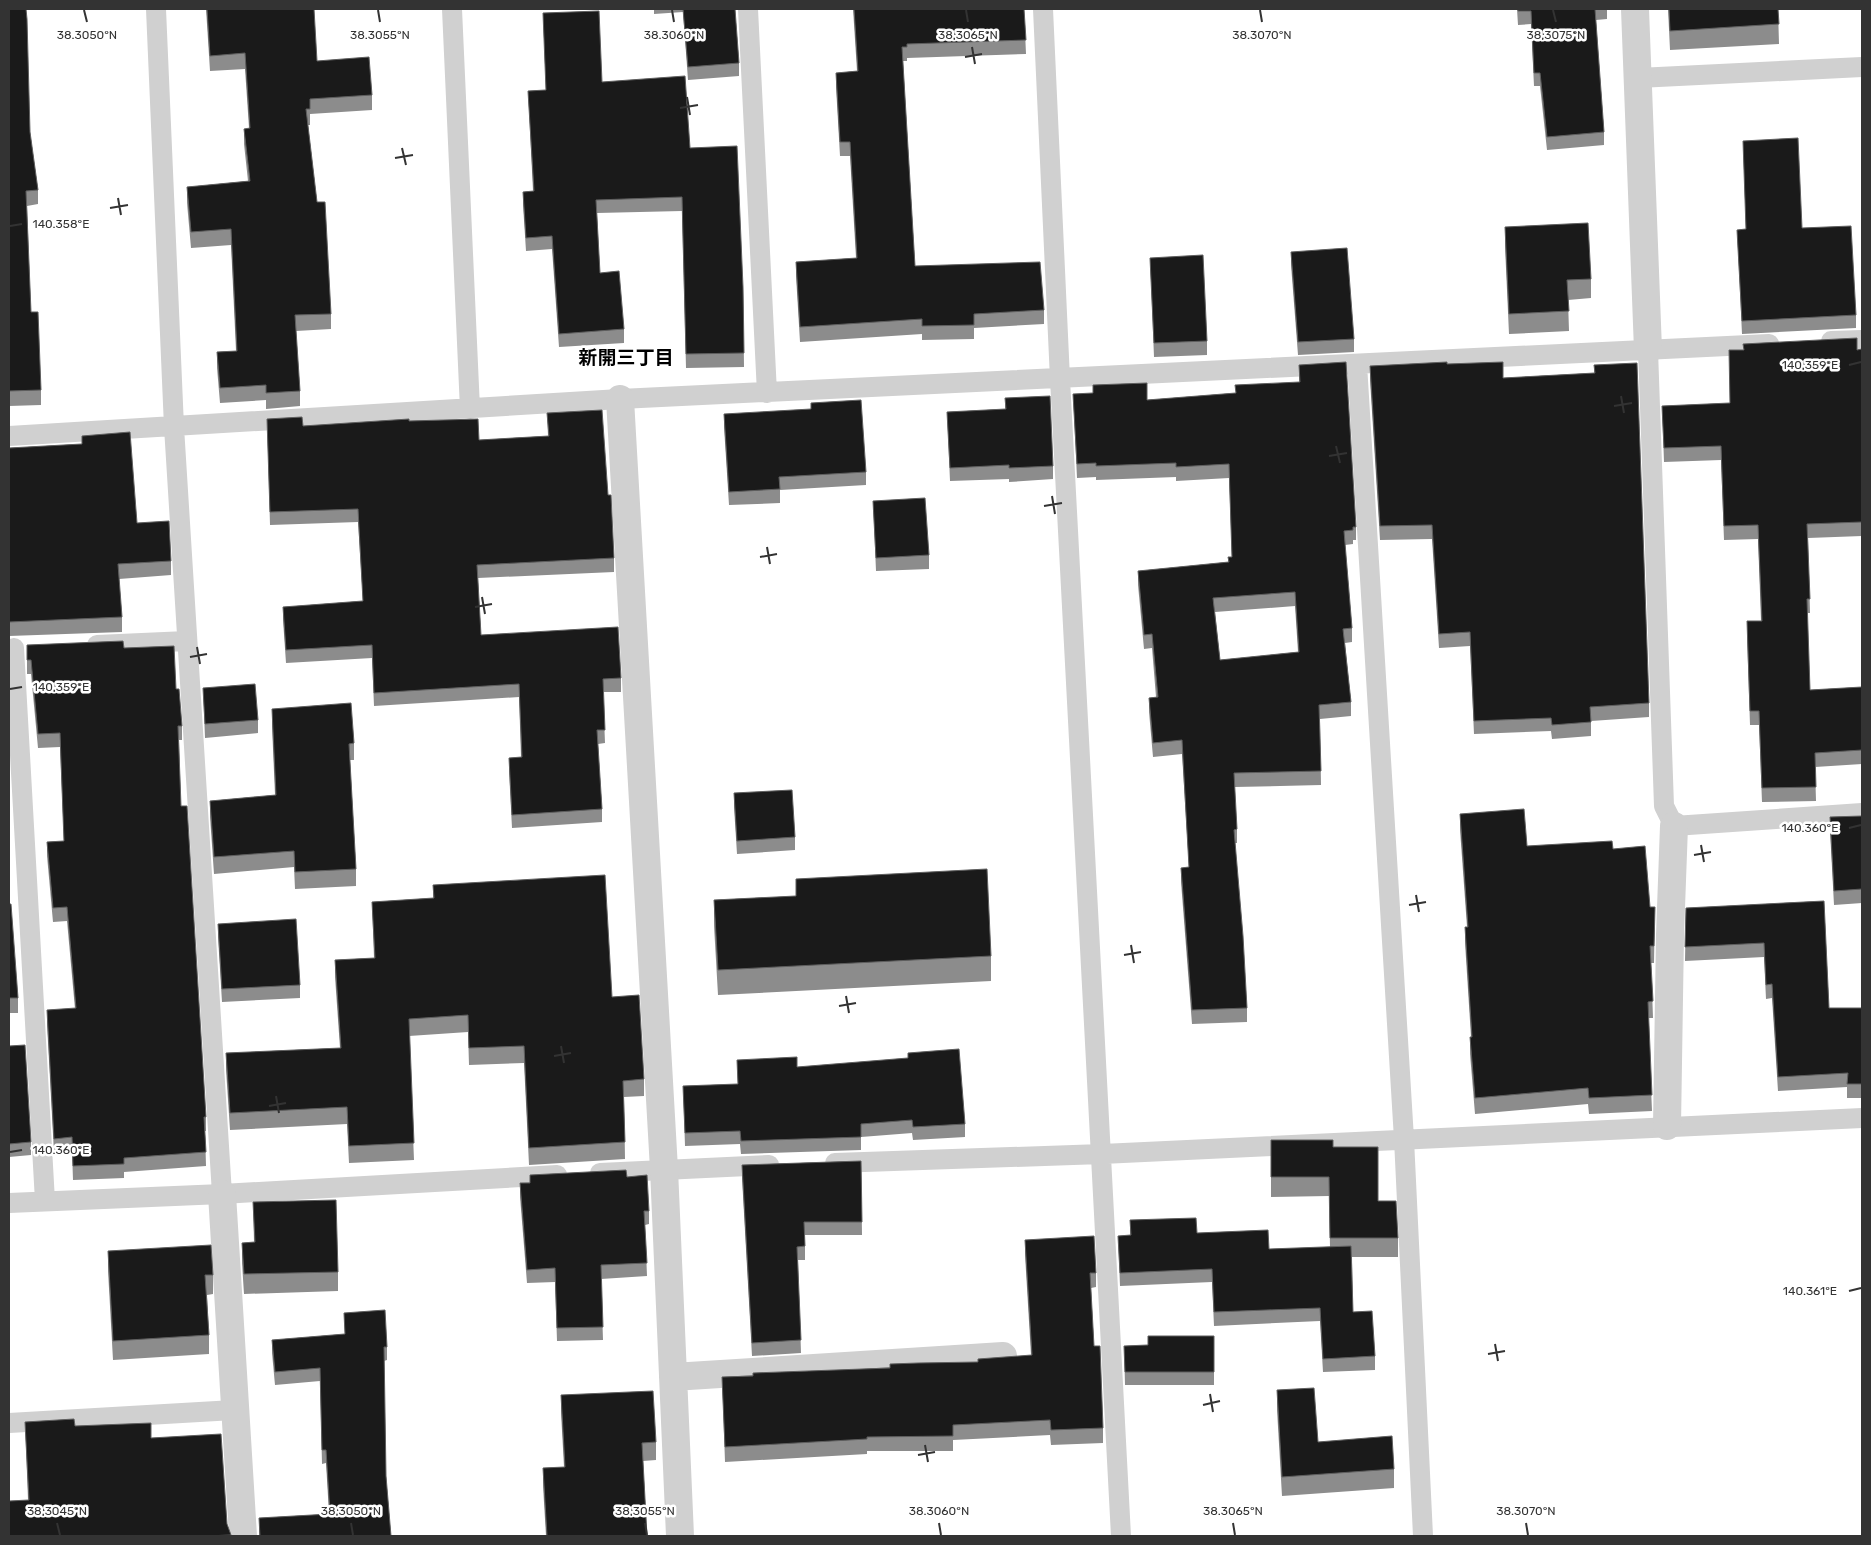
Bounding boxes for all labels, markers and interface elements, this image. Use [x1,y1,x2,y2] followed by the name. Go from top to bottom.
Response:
[57,28,117,42] text: 38.3050°N
[350,28,410,42] text: 38.3055°N
[644,28,704,42] text: 38.3060°N
[938,28,998,42] text: 38.3065°N
[1232,28,1292,42] text: 38.3070°N
[1527,28,1585,42] text: 38.3075°N
[33,217,89,231] text: 140.358°E
[578,346,674,369] district label: 新開三丁目
[1782,358,1838,372] text: 140.359°E
[33,680,89,694] text: 140.359°E
[1781,821,1839,835] text: 140.360°E
[32,1143,90,1157] text: 140.360°E
[1783,1284,1837,1298] text: 140.361°E
[27,1504,87,1518] text: 38.3045°N
[321,1504,381,1518] text: 38.3050°N
[615,1504,675,1518] text: 38.3055°N
[909,1504,969,1518] text: 38.3060°N
[1203,1504,1263,1518] text: 38.3065°N
[1496,1504,1556,1518] text: 38.3070°N

